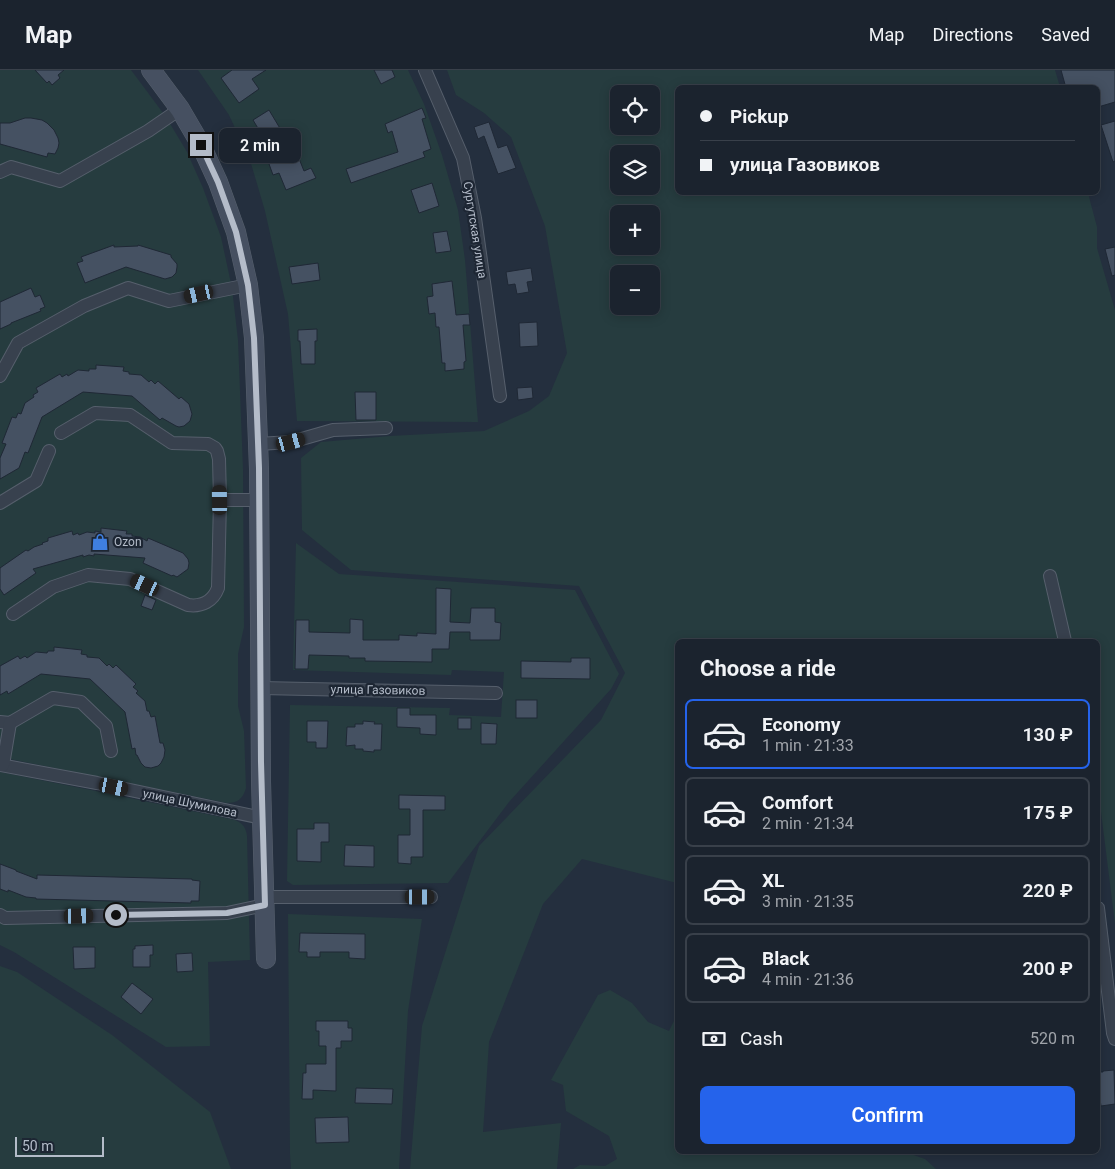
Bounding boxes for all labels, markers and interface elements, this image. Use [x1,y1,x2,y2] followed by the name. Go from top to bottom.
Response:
[25,21,72,49] text: Map
[869,24,904,45] text: Map
[932,24,1013,45] text: Directions
[1041,24,1090,45] text: Saved
[610,85,660,315] map controls
[610,85,660,135] button: locate
[730,105,789,128] text: Pickup
[218,128,301,162] callout: 2 min
[190,134,212,156] route end
[240,136,280,155] text: 2 min
[610,145,660,195] button: layers
[730,153,880,176] text: улица Газовиков
[460,180,490,280] street label: Сургутская улица
[610,205,660,255] button: +
[610,265,660,315] button: −
[182,283,215,305] car
[274,431,307,453] car
[212,485,227,515] car
[90,532,110,552] shop icon: Ozon
[114,535,142,549] place label: Ozon
[128,572,161,598] car
[700,656,836,681] text: Choose a ride
[331,682,426,698] street label: улица Газовиков
[702,712,747,757] icon: car
[762,713,841,736] text: Economy
[1022,723,1073,746] text: 130 ₽
[762,736,854,755] text: 1 min · 21:33
[97,777,130,797] car
[142,786,238,820] street label: улица Шумилова
[702,790,747,835] icon: car
[762,791,833,814] text: Comfort
[1022,801,1073,824] text: 175 ₽
[762,814,854,833] text: 2 min · 21:34
[702,868,747,913] icon: car
[762,869,784,892] text: XL
[1022,879,1073,902] text: 220 ₽
[405,890,435,905] car
[762,892,854,911] text: 3 min · 21:35
[105,904,127,926] route start
[63,908,94,924] car
[702,946,747,991] icon: car
[762,947,809,970] text: Black
[1022,957,1073,980] text: 200 ₽
[762,970,854,989] text: 4 min · 21:36
[700,1025,728,1053] icon: cash
[740,1027,783,1050] text: Cash
[1030,1029,1075,1048] text: 520 m
[700,1086,1075,1144] button: Confirm
[15,1134,104,1157] scale bar
[22,1138,54,1154] text: 50 m

